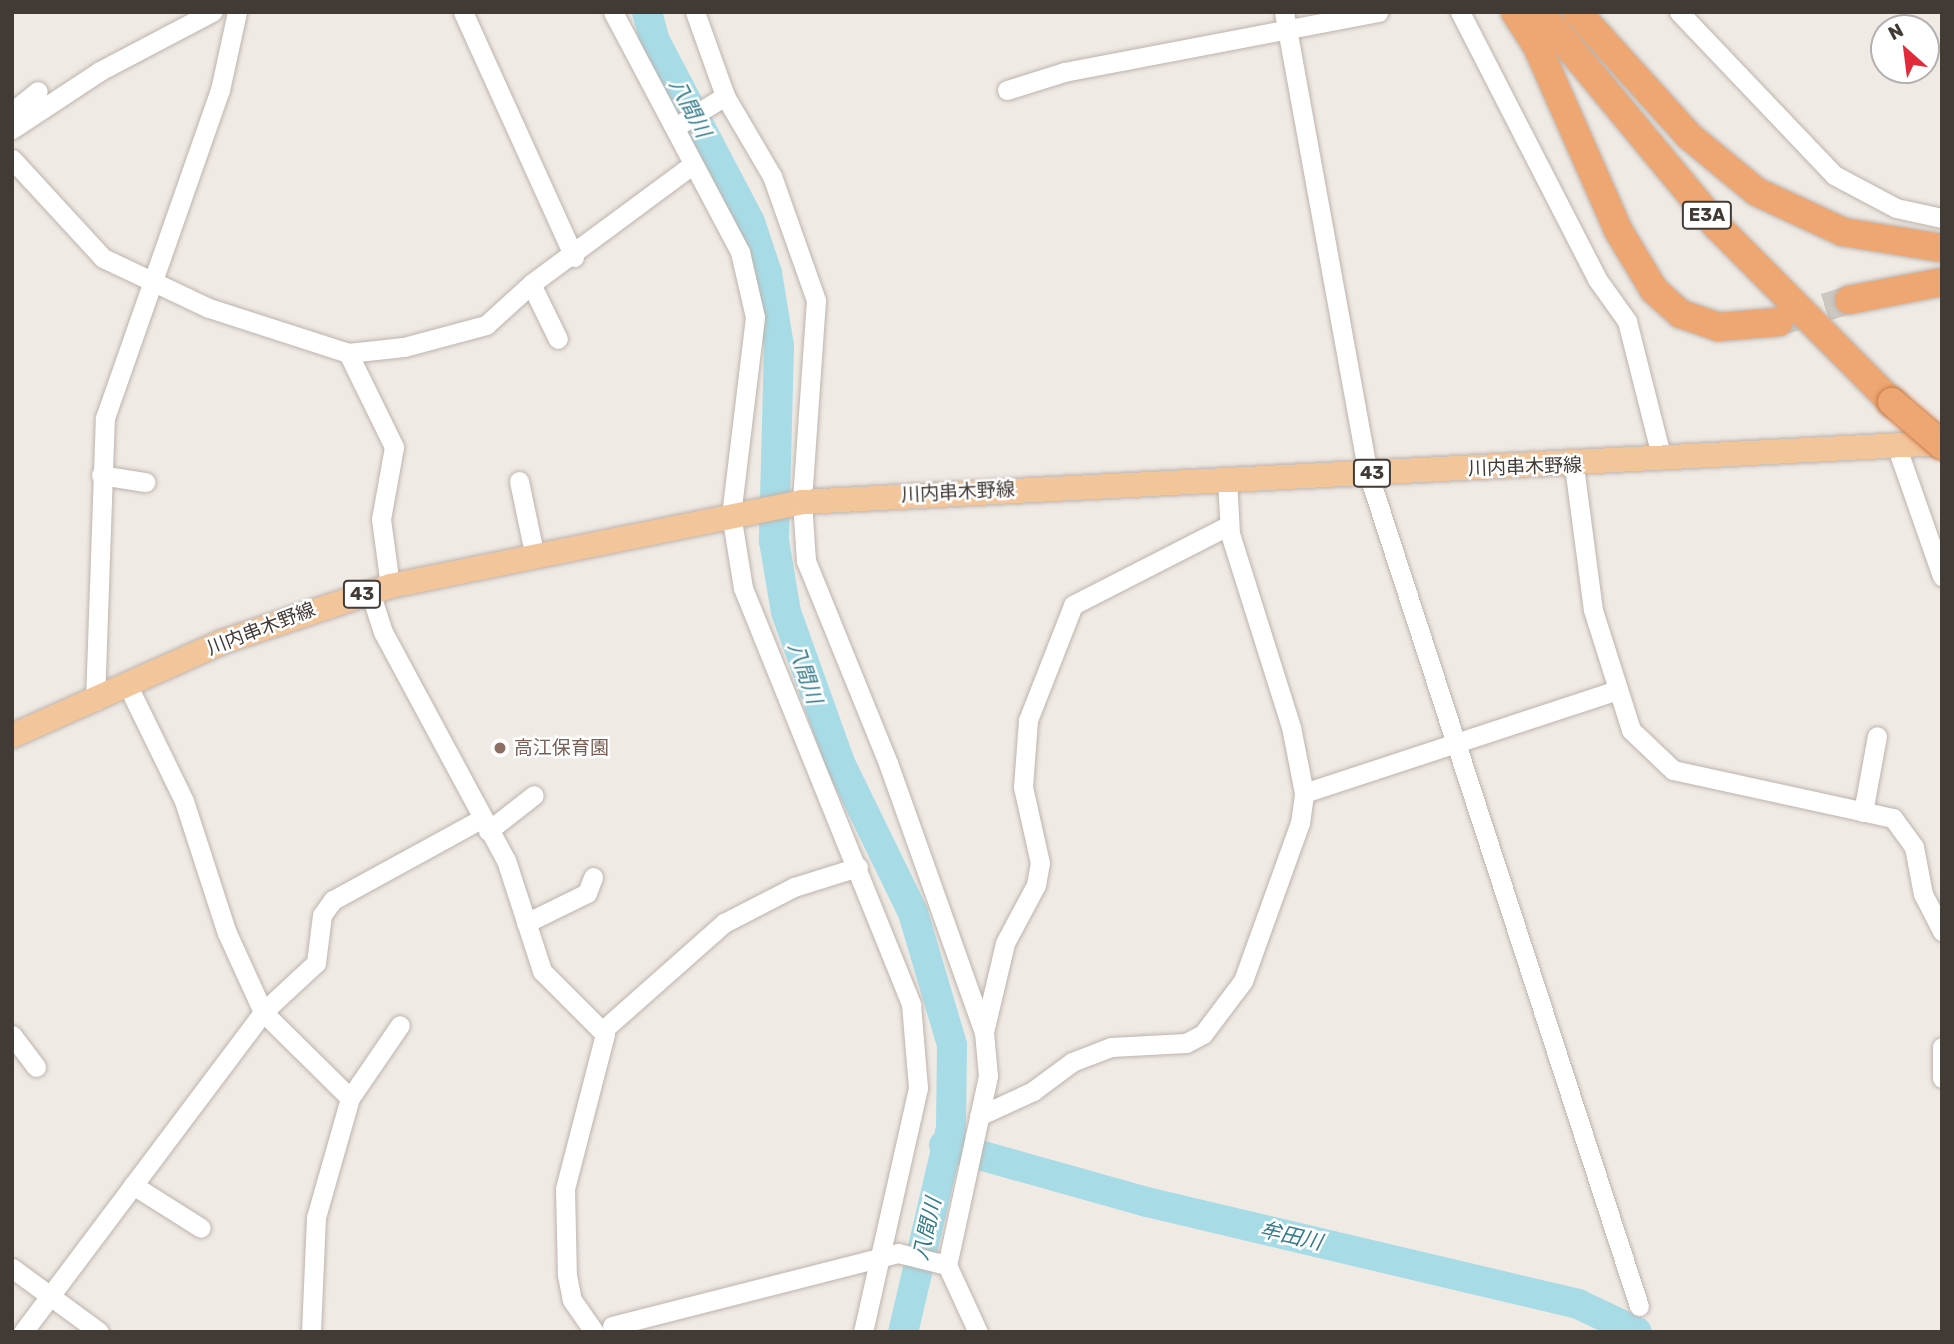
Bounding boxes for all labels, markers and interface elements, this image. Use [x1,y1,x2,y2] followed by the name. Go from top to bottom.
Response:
[1870,14,1940,84] north arrow
[1884,18,1907,45] text: N
[664,74,716,142] water label: 八間川
[1681,200,1733,230] road number: E3A
[1468,454,1582,480] street label: 川内串木野線
[1353,458,1391,488] road number: 43
[900,478,1016,506] street label: 川内串木野線
[343,580,381,608] road number: 43
[204,598,318,660] street label: 川内串木野線
[783,639,827,707] water label: 八間川
[514,737,609,759] place label: 高江保育園
[492,740,508,756] marker: 高江保育園
[908,1195,946,1263] water label: 八間川
[1257,1217,1325,1255] water label: 牟田川

